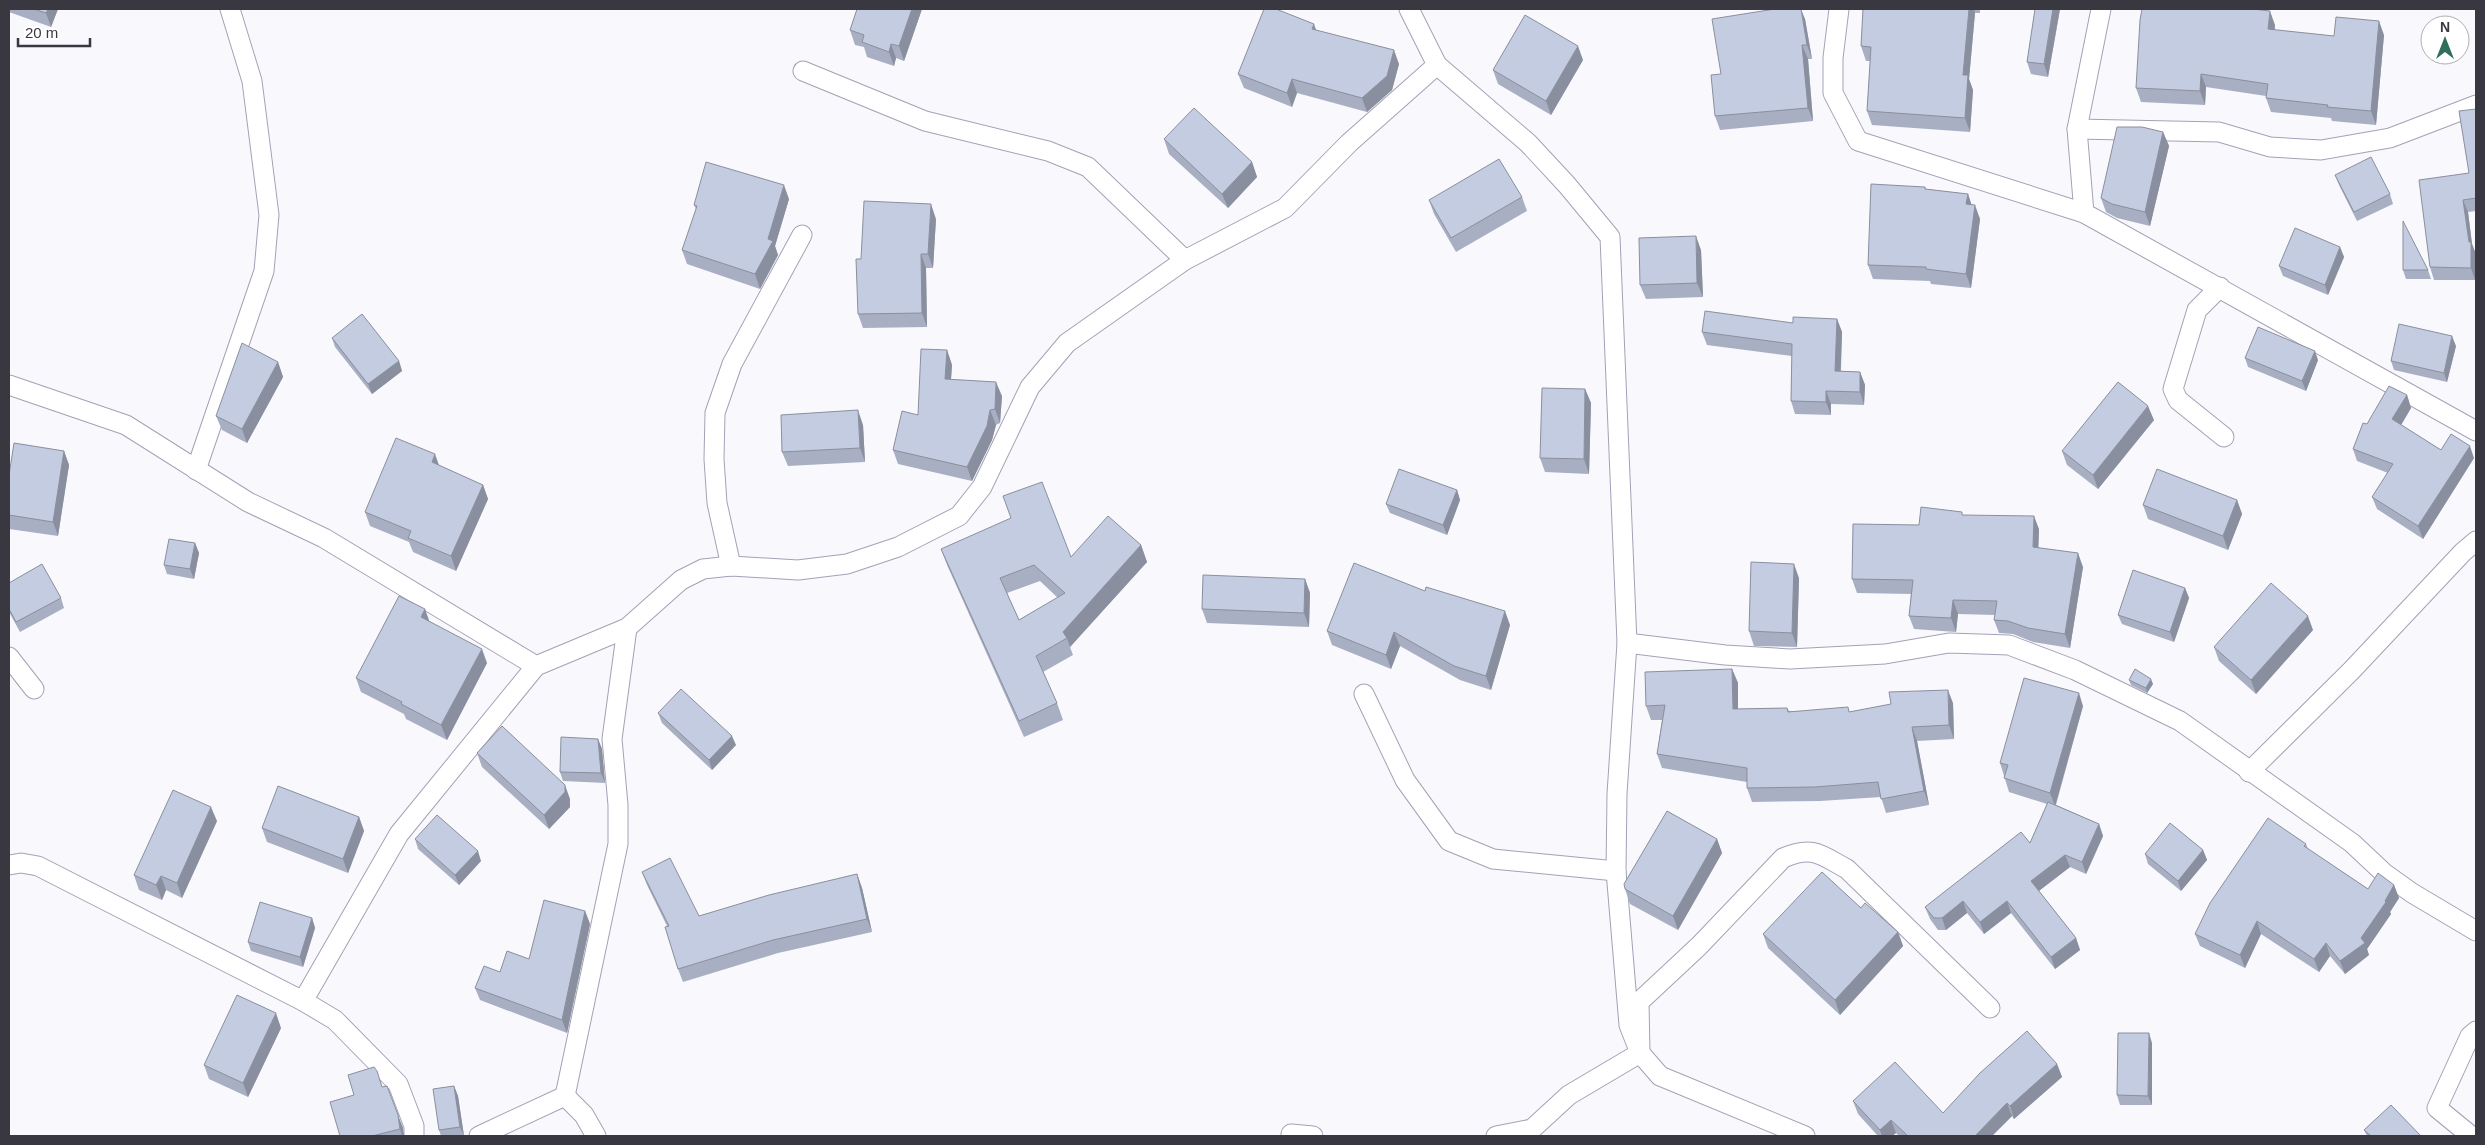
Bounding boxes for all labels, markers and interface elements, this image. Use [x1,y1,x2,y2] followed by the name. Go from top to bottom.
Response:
[18,15,90,47] scale bar
[2420,15,2470,65] north arrow
[2440,19,2450,35] text: N
[25,24,58,41] text: 20 m

